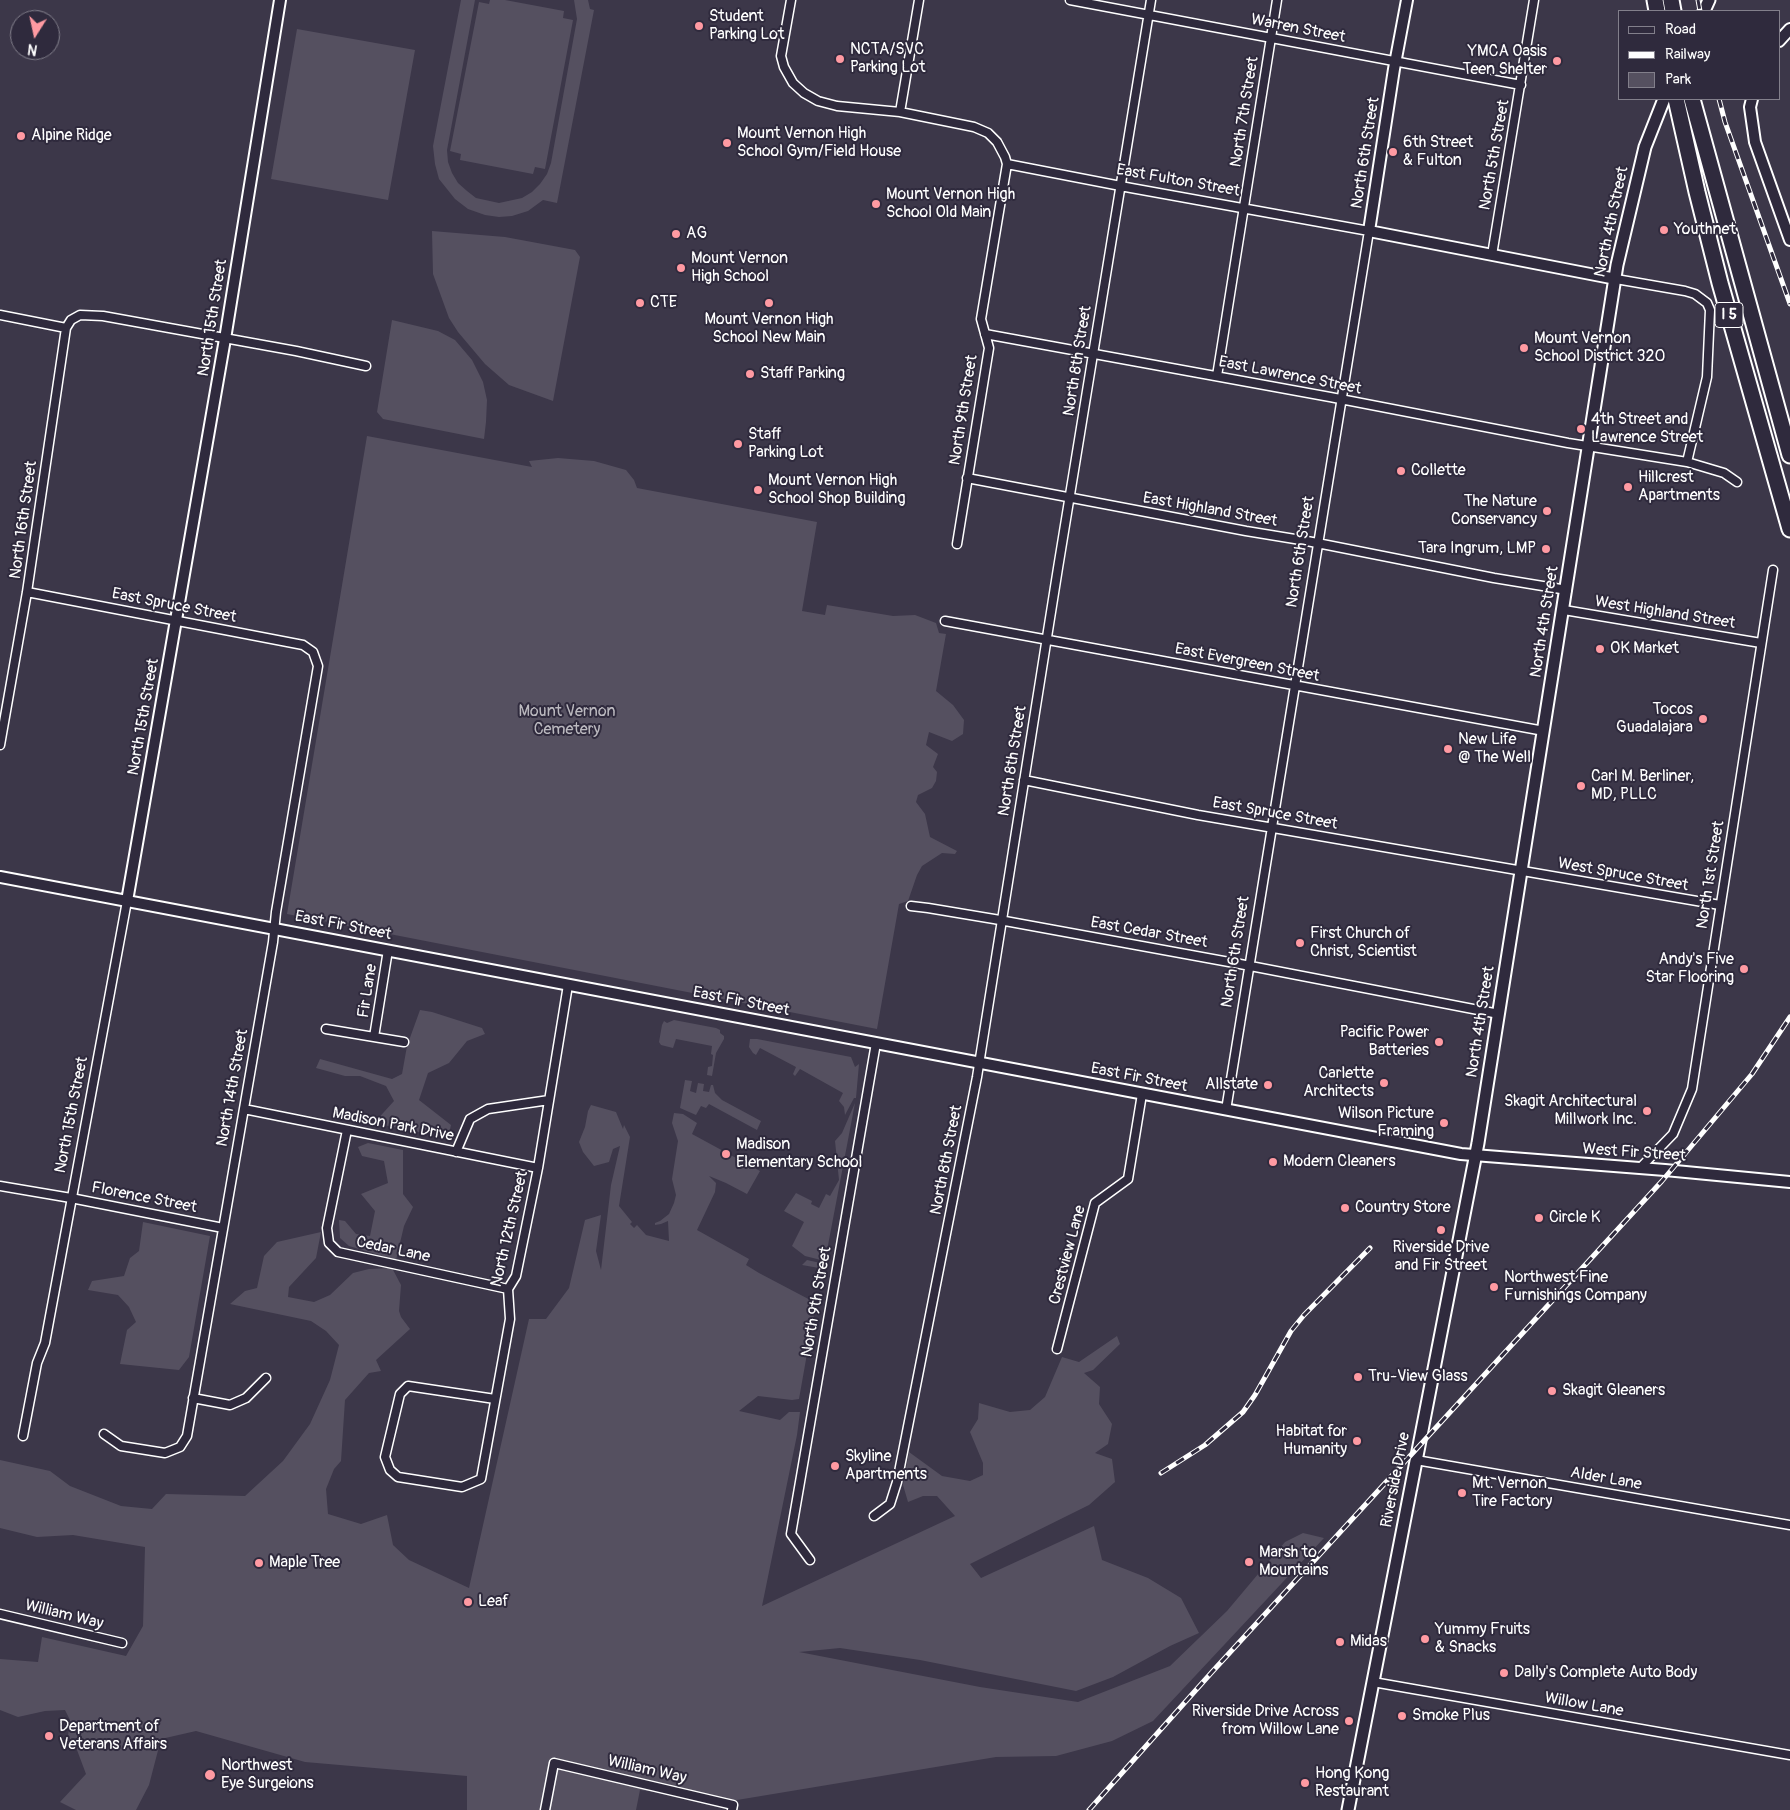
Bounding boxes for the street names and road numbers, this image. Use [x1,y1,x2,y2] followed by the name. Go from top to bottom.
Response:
[1249,10,1347,48] street label: Warren Street
[1227,55,1263,169] street label: North 7th Street
[1348,96,1384,210] street label: North 6th Street
[1476,98,1514,212] street label: North 5th Street
[1115,161,1241,201] street label: East Fulton Street
[1591,165,1633,279] street label: North 4th Street
[194,258,232,378] street label: North 15th Street
[1715,302,1743,328] road number: I 5
[1060,304,1096,418] street label: North 8th Street
[946,353,982,467] street label: North 9th Street
[1217,353,1363,399] street label: East Lawrence Street
[6,460,42,580] street label: North 16th Street
[1141,489,1279,531] street label: East Highland Street
[1283,495,1319,609] street label: North 6th Street
[1527,565,1563,679] street label: North 4th Street
[110,585,238,627] street label: East Spruce Street
[1593,592,1737,634] street label: West Highland Street
[1173,640,1321,686] street label: East Evergreen Street
[124,657,164,777] street label: North 15th Street
[995,704,1031,818] street label: North 8th Street
[1211,794,1339,834] street label: East Spruce Street
[1693,820,1729,930] street label: North 1st Street
[1556,854,1690,896] street label: West Spruce Street
[1218,895,1254,1009] street label: North 6th Street
[293,907,393,945] street label: East Fir Street
[1089,913,1209,953] street label: East Cedar Street
[354,963,382,1019] street label: Fir Lane
[1463,965,1499,1079] street label: North 4th Street
[691,983,791,1021] street label: East Fir Street
[213,1028,253,1148] street label: North 14th Street
[51,1055,93,1175] street label: North 15th Street
[1089,1059,1189,1097] street label: East Fir Street
[927,1103,967,1217] street label: North 8th Street
[331,1104,455,1146] street label: Madison Park Drive
[1582,1140,1686,1166] street label: West Fir Street
[487,1169,533,1289] street label: North 12th Street
[90,1178,198,1218] street label: Florence Street
[1046,1203,1090,1307] street label: Crestview Lane
[354,1233,432,1267] street label: Cedar Lane
[798,1245,836,1359] street label: North 9th Street
[1377,1431,1415,1529] street label: Riverside Drive
[1569,1463,1643,1495] street label: Alder Lane
[23,1596,105,1634] street label: William Way
[1543,1689,1625,1721] street label: Willow Lane
[606,1752,688,1788] street label: William Way

